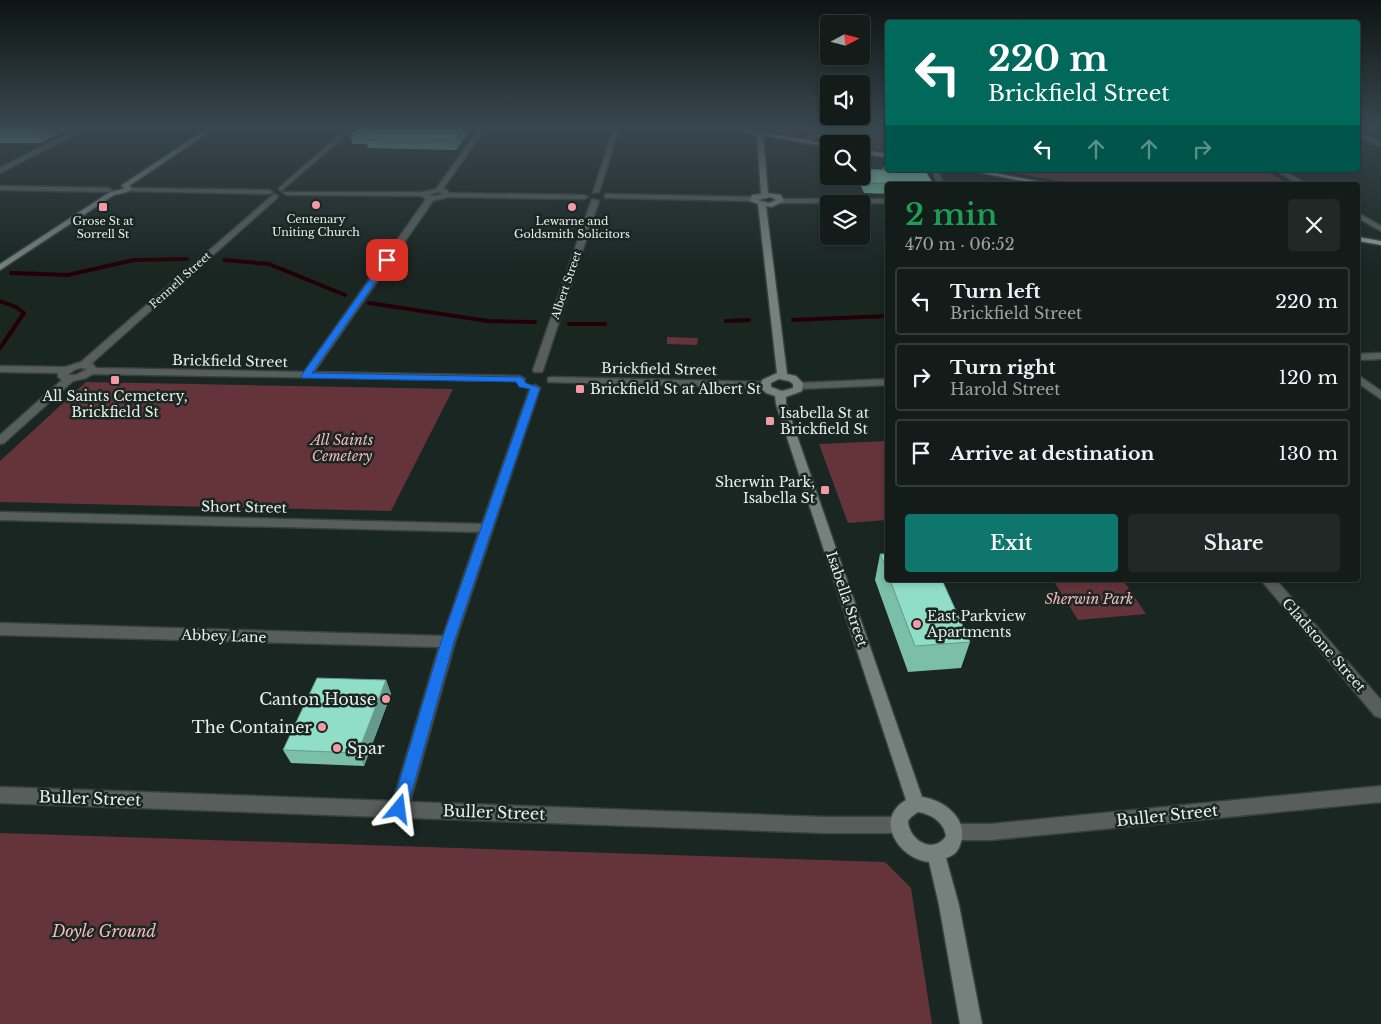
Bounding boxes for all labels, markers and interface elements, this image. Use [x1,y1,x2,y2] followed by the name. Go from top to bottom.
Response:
[820,15,870,65] north arrow
[820,15,870,245] map controls
[988,37,1108,80] text: 220 m
[905,40,970,105] icon: left
[820,75,870,125] button: sound
[988,80,1170,107] text: Brickfield Street
[820,135,870,185] button: search
[1029,135,1057,163] icon: left
[1082,135,1110,163] icon: ahead
[1135,135,1163,163] icon: ahead
[1188,135,1216,163] icon: right
[820,195,870,245] button: layers
[905,196,997,233] text: 2 min
[310,199,322,211] marker: Centenary Uniting Church
[1288,199,1340,251] button: close
[97,201,109,213] marker: Grose St at Sorrell St
[566,201,578,213] marker: Lewarne and Goldsmith Solicitors
[272,212,360,239] place label: Centenary Uniting Church
[73,214,134,241] place label: Grose St at Sorrell St
[514,214,630,241] place label: Lewarne and Goldsmith Solicitors
[905,234,1015,254] text: 470 m · 06:52
[366,239,408,281] pin
[373,246,401,274] icon: arrive
[146,248,214,311] street label: Fennell Street
[547,248,584,322] street label: Albert Street
[950,280,1041,303] text: Turn left
[907,287,935,315] icon: left
[1275,290,1338,313] text: 220 m
[950,303,1082,323] text: Brickfield Street
[172,351,289,371] street label: Brickfield Street
[950,356,1056,379] text: Turn right
[601,359,718,379] street label: Brickfield Street
[907,363,935,391] icon: right
[1278,366,1338,389] text: 120 m
[109,374,121,386] marker: All Saints Cemetery, Brickfield St
[950,379,1060,399] text: Harold Street
[590,380,762,398] place label: Brickfield St at Albert St
[574,383,586,395] marker: Brickfield St at Albert St
[41,387,188,421] place label: All Saints Cemetery, Brickfield St
[780,404,870,438] place label: Isabella St at Brickfield St
[764,415,776,427] marker: Isabella St at Brickfield St
[309,431,373,465] park label: All Saints Cemetery
[907,439,935,467] icon: arrive
[950,442,1154,465] text: Arrive at destination
[1278,442,1338,465] text: 130 m
[715,473,816,507] place label: Sherwin Park, Isabella St
[819,484,831,496] marker: Sherwin Park, Isabella St
[201,497,288,517] street label: Short Street
[905,514,1118,572] button: Exit
[1128,514,1340,572] button: Share
[822,549,872,650] street label: Isabella Street
[1045,590,1133,608] park label: Sherwin Park
[1278,594,1370,696] street label: Gladstone Street
[926,607,1026,641] place label: East Parkview Apartments
[911,618,923,630] marker: East Parkview Apartments
[180,625,267,646] street label: Abbey Lane
[259,689,376,709] place label: Canton House
[380,693,392,705] marker: Canton House
[192,717,312,737] place label: The Container
[316,721,328,733] marker: The Container
[347,738,385,758] place label: Spar
[331,742,343,754] marker: Spar
[372,782,424,834] position arrow
[38,786,142,810] street label: Buller Street
[442,800,546,824] street label: Buller Street
[1115,800,1219,830] street label: Buller Street
[51,921,157,941] park label: Doyle Ground

